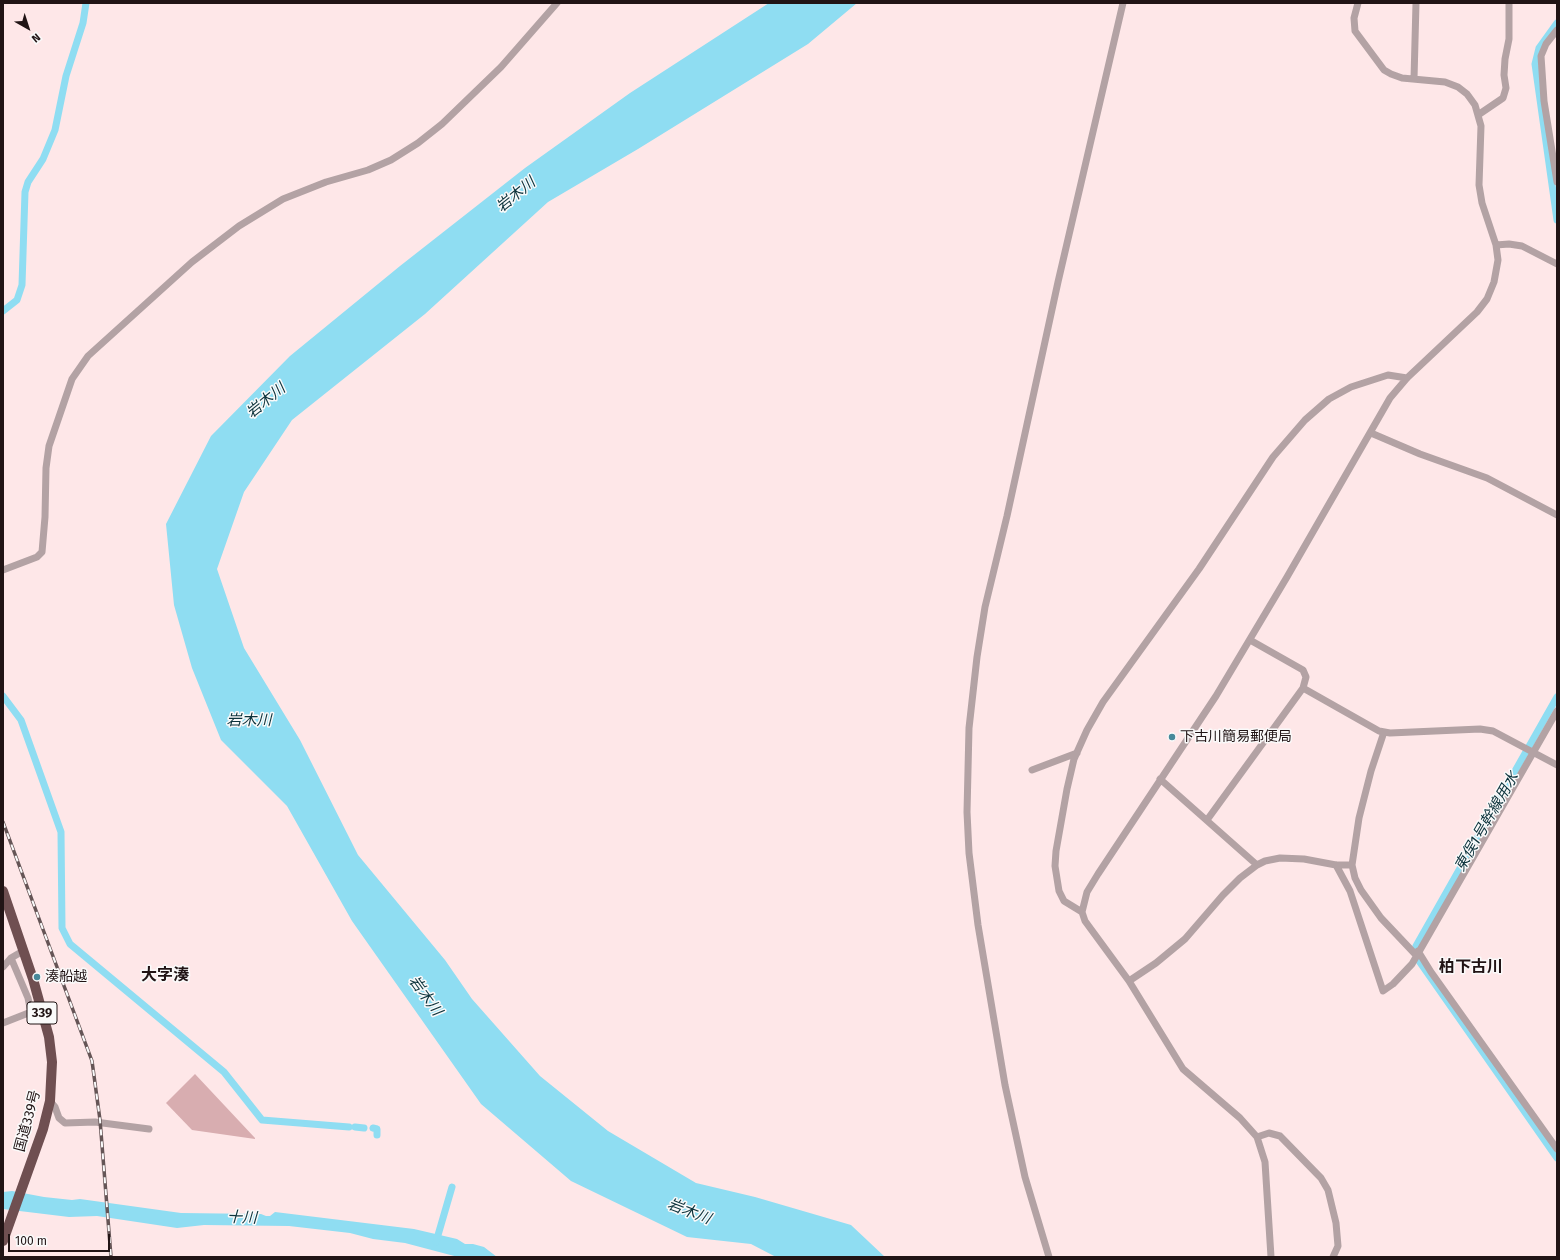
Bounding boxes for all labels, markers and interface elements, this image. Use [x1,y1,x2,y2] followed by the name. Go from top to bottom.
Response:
[8,8,48,48] north arrow
[29,30,43,45] text: N
[493,174,539,216] water label: 岩木川
[243,380,289,422] water label: 岩木川
[227,712,271,730] water label: 岩木川
[1180,729,1292,745] place label: 下古川簡易郵便局
[1167,732,1177,742] marker: 下古川簡易郵便局
[1451,769,1523,875] water label: 東俣1号幹線用水
[1439,958,1503,978] district label: 柏下古川
[141,966,189,986] district label: 大字湊
[45,969,87,985] place label: 湊船越
[32,972,42,982] marker: 湊船越
[404,973,446,1019] water label: 岩木川
[27,1002,57,1024] road number: 339
[12,1088,44,1154] street label: 国道339号
[665,1196,713,1228] water label: 岩木川
[227,1208,257,1228] water label: 十川
[10,1226,112,1252] scale bar
[15,1234,47,1248] text: 100 m

